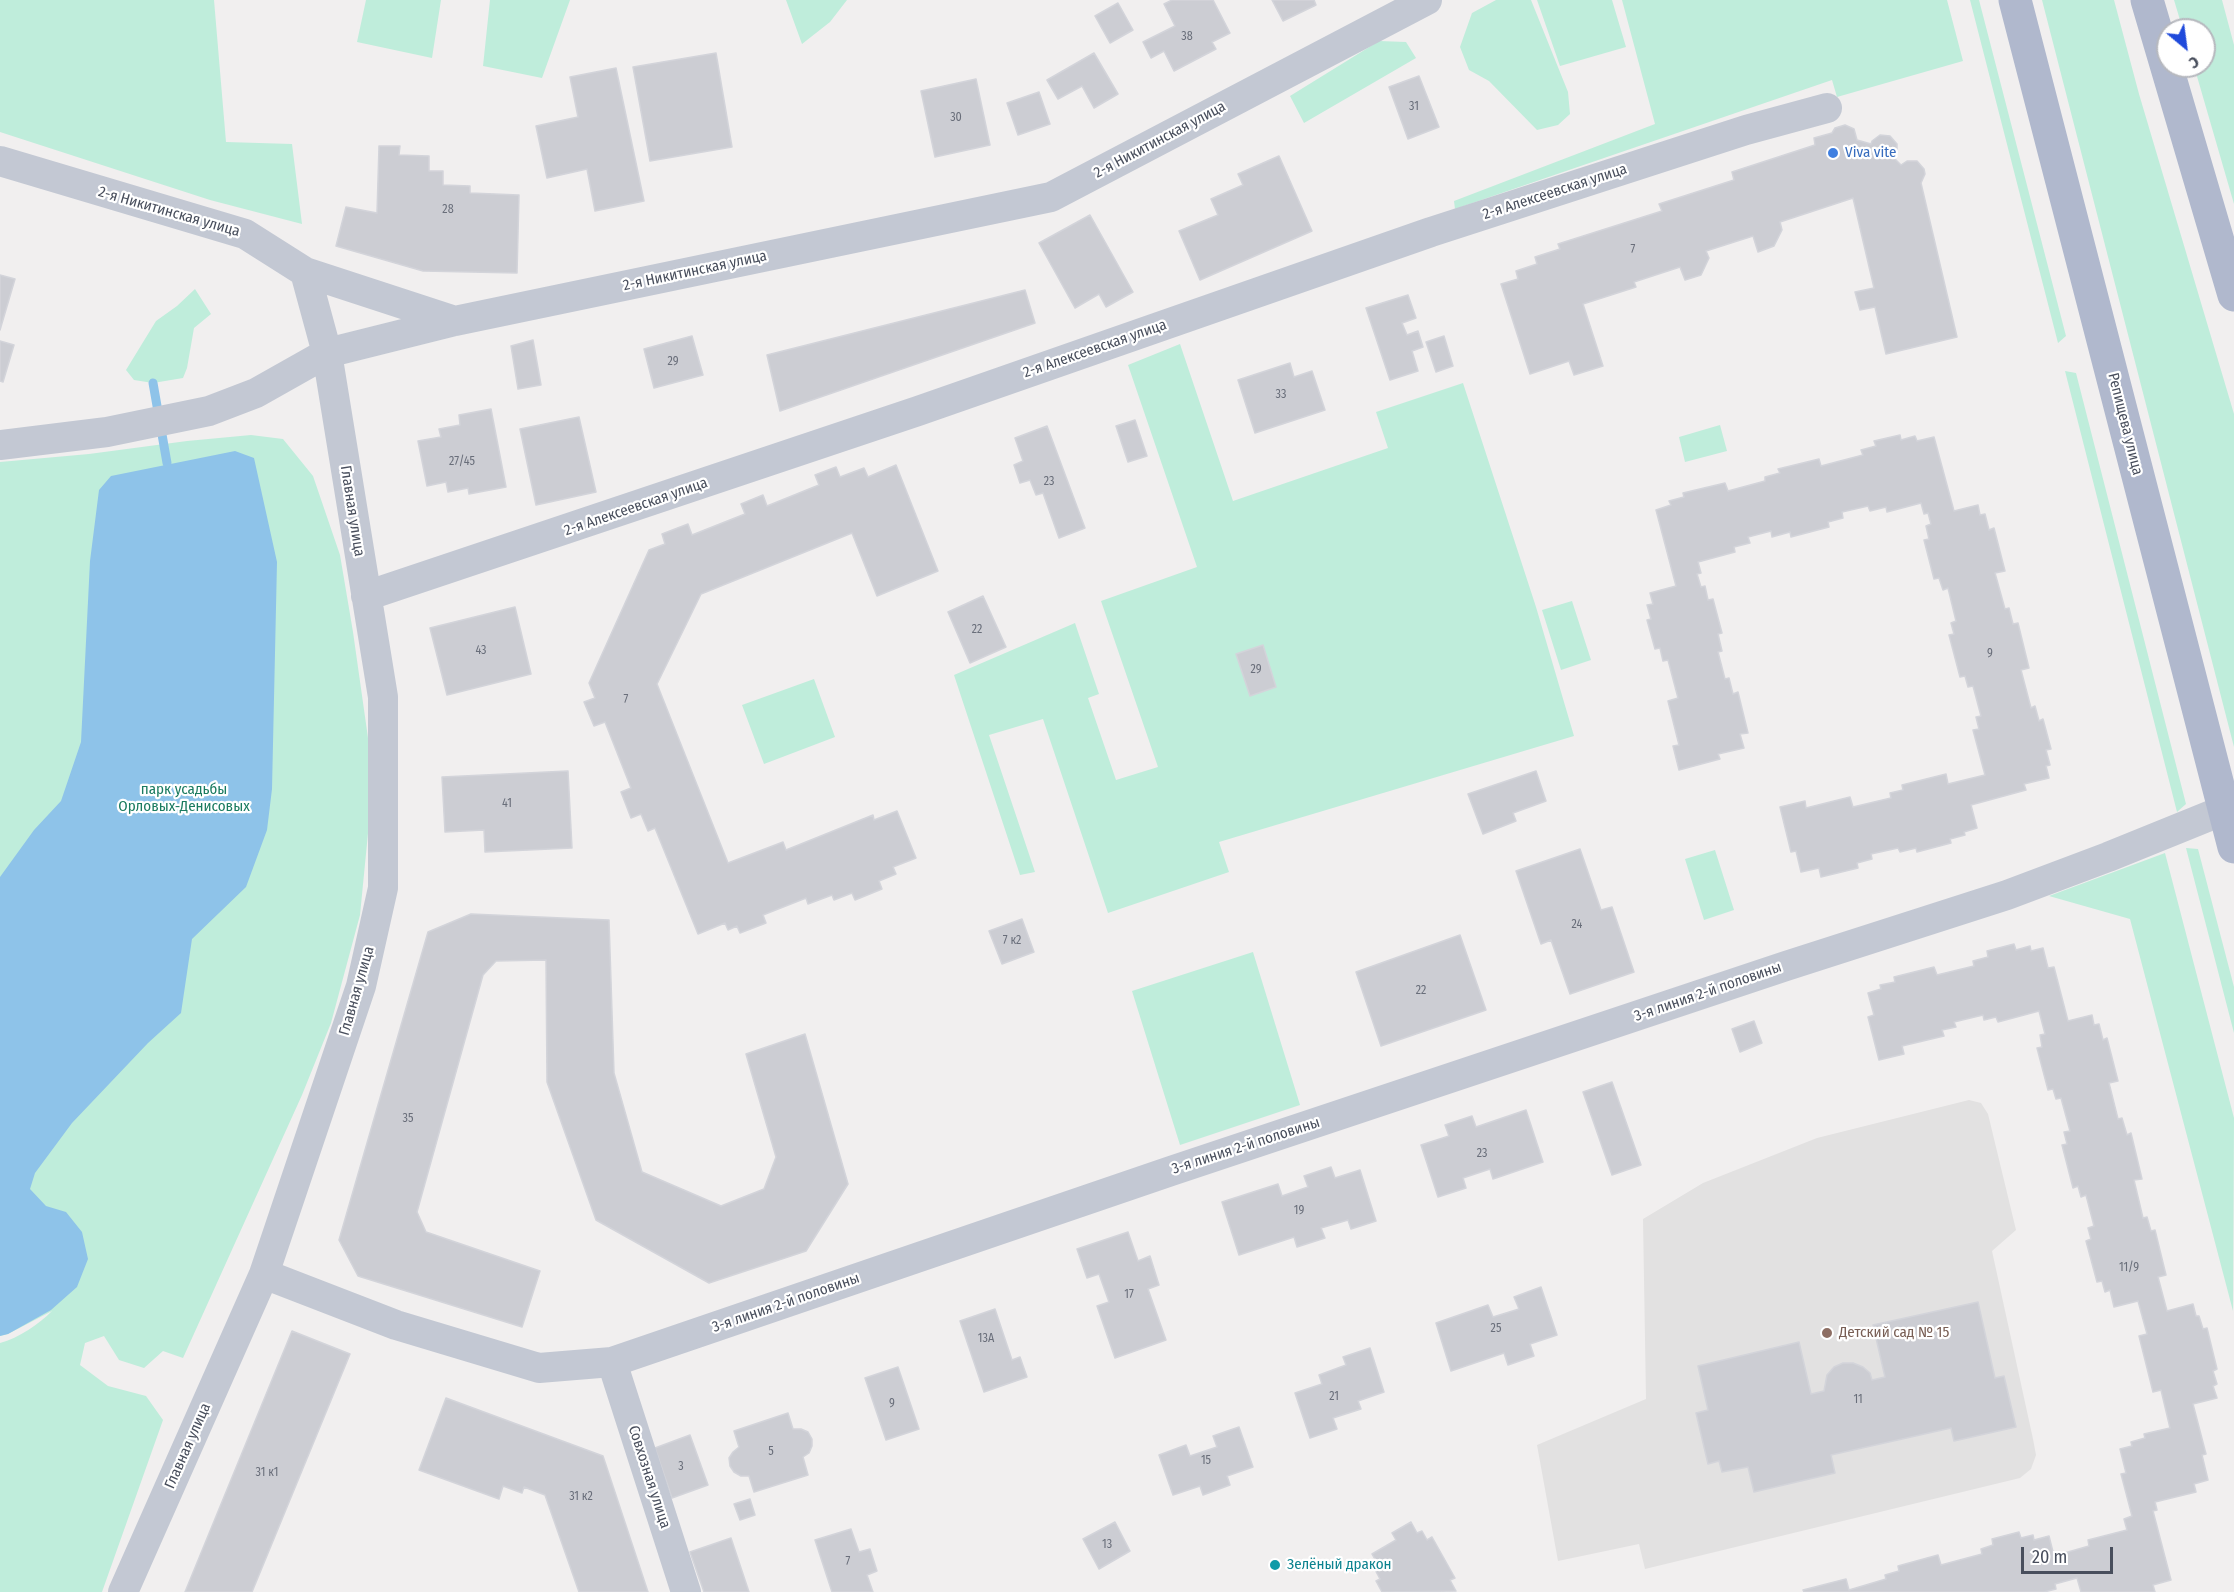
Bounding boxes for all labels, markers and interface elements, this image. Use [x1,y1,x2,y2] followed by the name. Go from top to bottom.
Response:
[2156,18,2216,78] north arrow
[1181,30,1193,44] house number: 38
[2186,52,2202,73] text: С
[1091,98,1229,182] street label: 2-я Никитинская улица
[1409,100,1419,114] house number: 31
[950,111,962,125] house number: 30
[1845,144,1896,162] place label: Viva vite
[1826,146,1840,160] marker: Viva vite
[1481,160,1629,224] street label: 2-я Алексеевская улица
[96,183,242,241] street label: 2-я Никитинская улица
[442,203,454,217] house number: 28
[1631,243,1635,257] house number: 7
[622,247,768,295] street label: 2-я Никитинская улица
[1021,316,1169,382] street label: 2-я Алексеевская улица
[667,355,679,369] house number: 29
[2104,371,2146,477] street label: Репищева улица
[1276,388,1286,402] house number: 33
[449,455,475,469] house number: 27/45
[336,464,368,558] street label: Главная улица
[562,474,710,540] street label: 2-я Алексеевская улица
[1044,475,1054,489] house number: 23
[972,623,982,637] house number: 22
[475,644,487,658] house number: 43
[1987,647,1993,661] house number: 9
[1250,663,1262,677] house number: 29
[624,693,628,707] house number: 7
[118,781,250,816] park label: парк усадьбы Орловых-Денисовых
[502,797,512,811] house number: 41
[1572,918,1582,932] house number: 24
[1003,934,1021,948] house number: 7 к2
[336,944,378,1038] street label: Главная улица
[1632,958,1784,1026] street label: 3-я линия 2-й половины
[1416,984,1426,998] house number: 22
[403,1112,413,1126] house number: 35
[1170,1114,1322,1178] street label: 3-я линия 2-й половины
[1477,1147,1487,1161] house number: 23
[1294,1204,1304,1218] house number: 19
[2119,1261,2139,1275] house number: 11/9
[710,1269,862,1337] street label: 3-я линия 2-й половины
[1124,1288,1134,1302] house number: 17
[1491,1322,1501,1336] house number: 25
[1839,1324,1949,1342] place label: Детский сад № 15
[1820,1326,1834,1340] marker: Детский сад № 15
[978,1332,994,1346] house number: 13А
[1329,1390,1339,1404] house number: 21
[1853,1393,1863,1407] house number: 11
[889,1397,895,1411] house number: 9
[161,1400,215,1492] street label: Главная улица
[624,1423,674,1531] street label: Совхозная улица
[768,1445,774,1459] house number: 5
[1201,1454,1211,1468] house number: 15
[678,1460,684,1474] house number: 3
[256,1466,278,1480] house number: 31 к1
[569,1490,593,1504] house number: 31 к2
[2024,1535,2116,1573] scale bar
[1102,1538,1112,1552] house number: 13
[2032,1546,2067,1568] text: 20 m
[846,1555,850,1569] house number: 7
[1287,1556,1392,1574] place label: Зелёный дракон
[1268,1558,1282,1572] marker: Зелёный дракон

